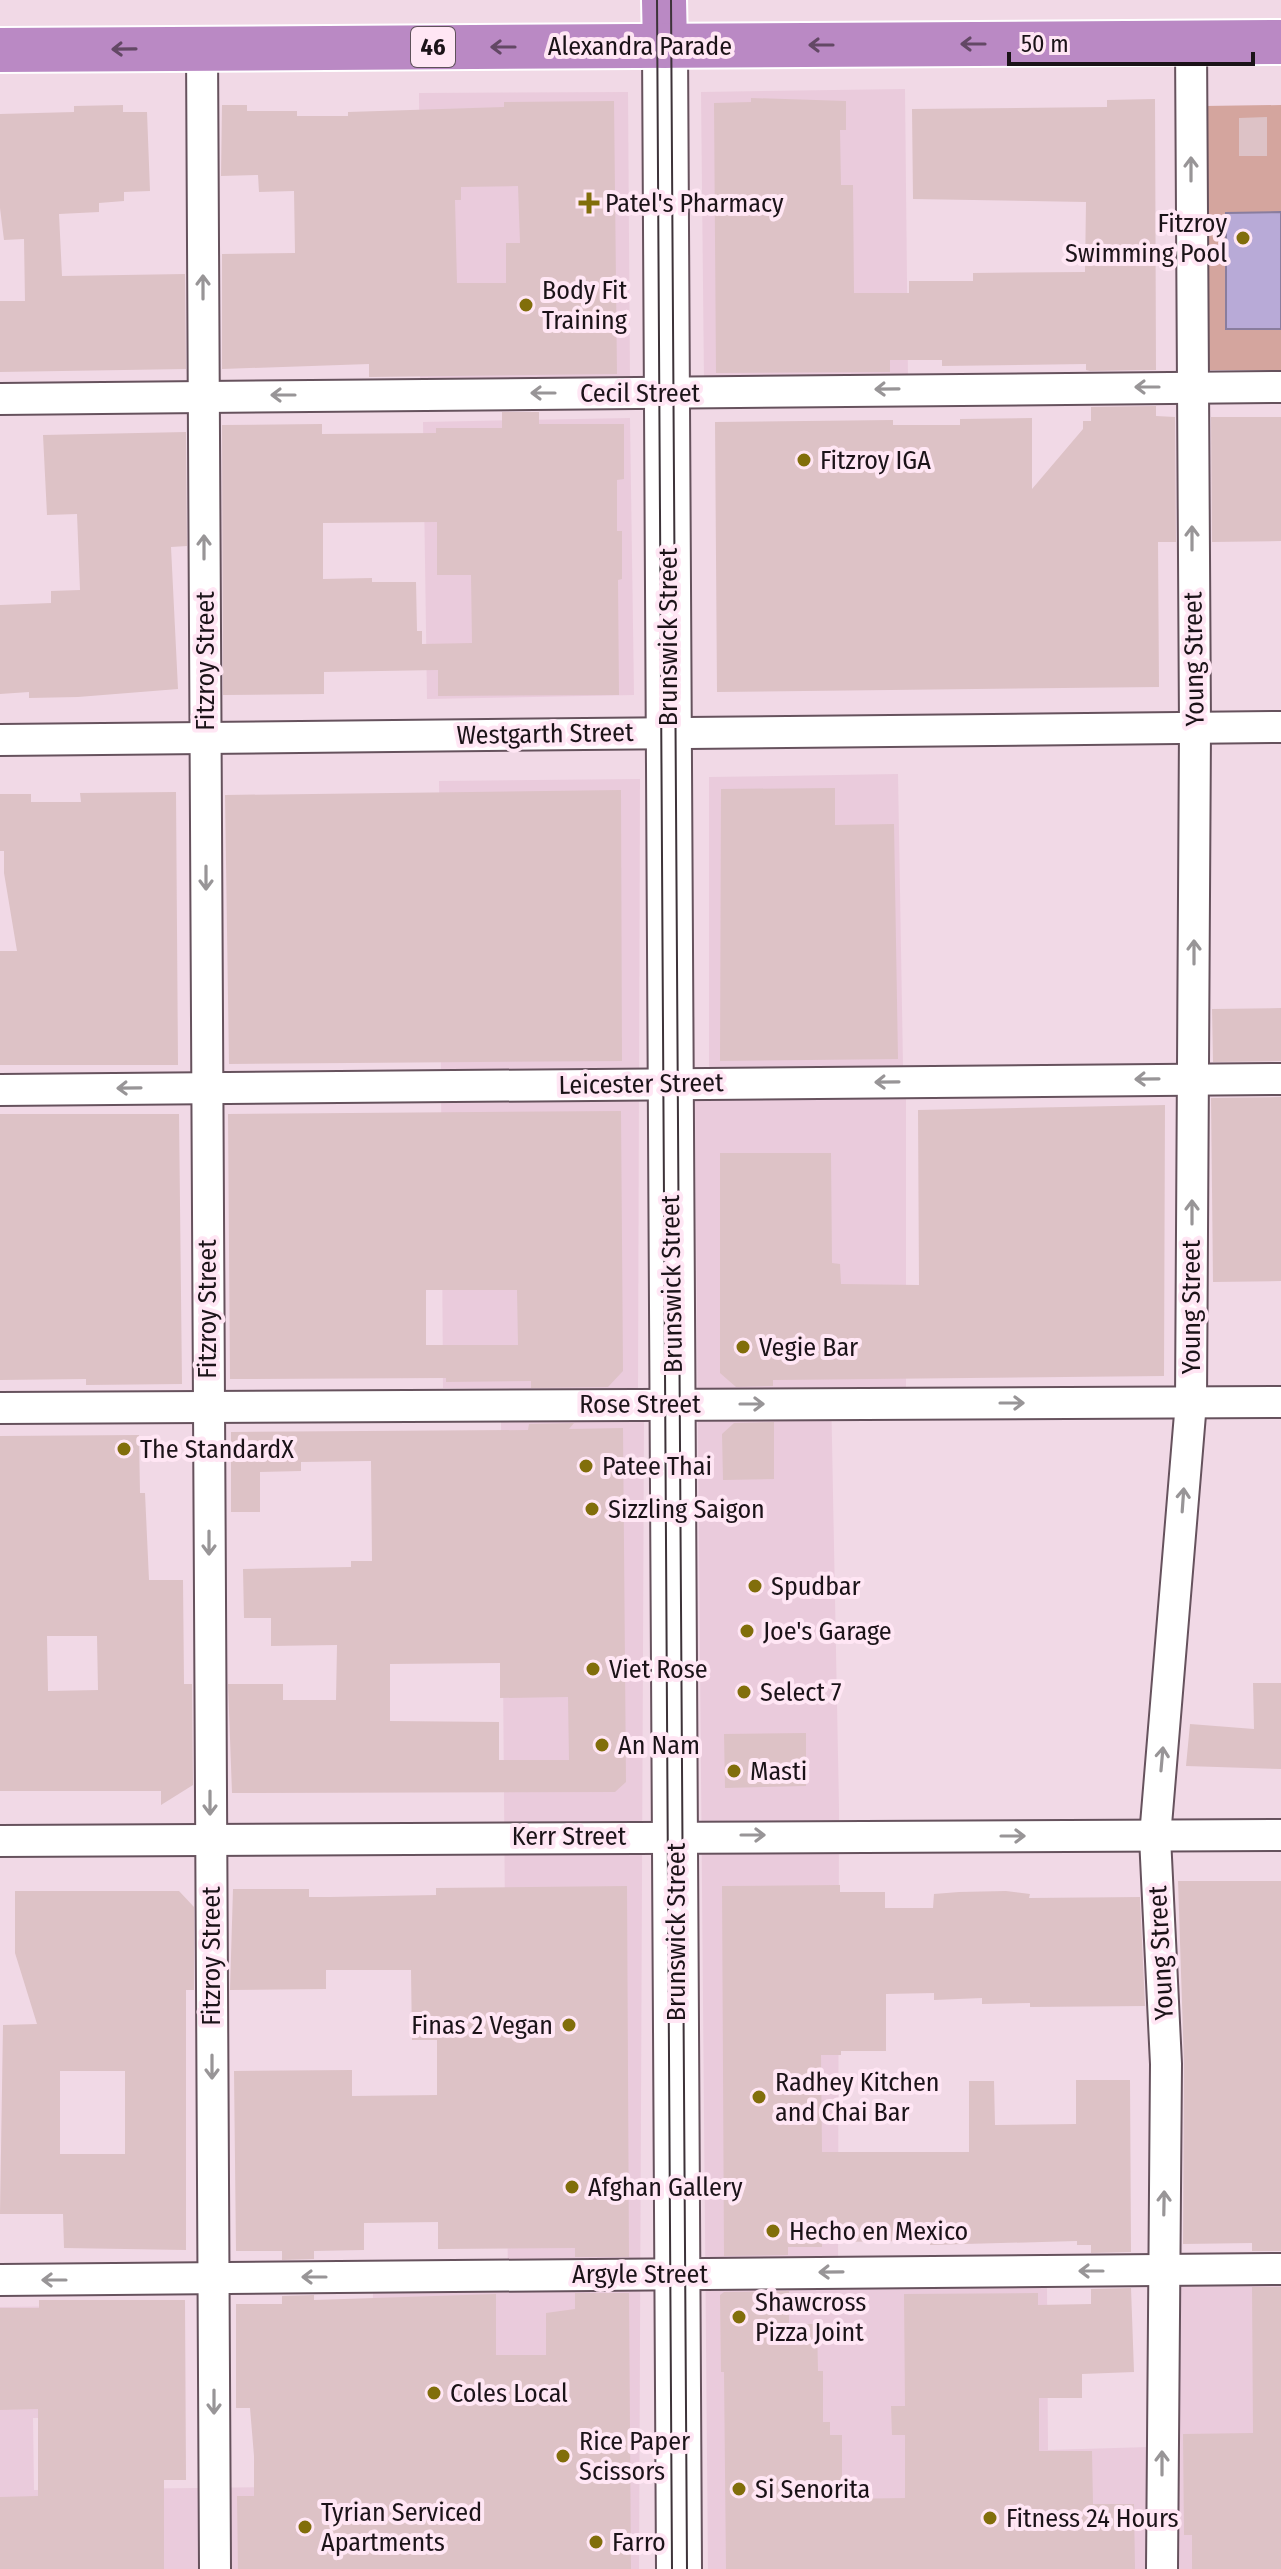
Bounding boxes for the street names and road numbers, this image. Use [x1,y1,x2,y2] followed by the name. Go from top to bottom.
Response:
[411,27,455,67] road number: 46
[548,31,732,62] street label: Alexandra Parade
[580,378,701,409] street label: Cecil Street
[653,547,684,726] street label: Brunswick Street
[190,591,221,731] street label: Fitzroy Street
[1177,591,1211,727] street label: Young Street
[456,717,634,751] street label: Westgarth Street
[558,1067,724,1101] street label: Leicester Street
[655,1194,689,1373] street label: Brunswick Street
[192,1239,223,1379] street label: Fitzroy Street
[1176,1239,1207,1374] street label: Young Street
[579,1389,701,1420] street label: Rose Street
[512,1821,627,1852] street label: Kerr Street
[661,1842,692,2021] street label: Brunswick Street
[1142,1884,1180,2021] street label: Young Street
[196,1886,227,2026] street label: Fitzroy Street
[572,2259,708,2290] street label: Argyle Street

